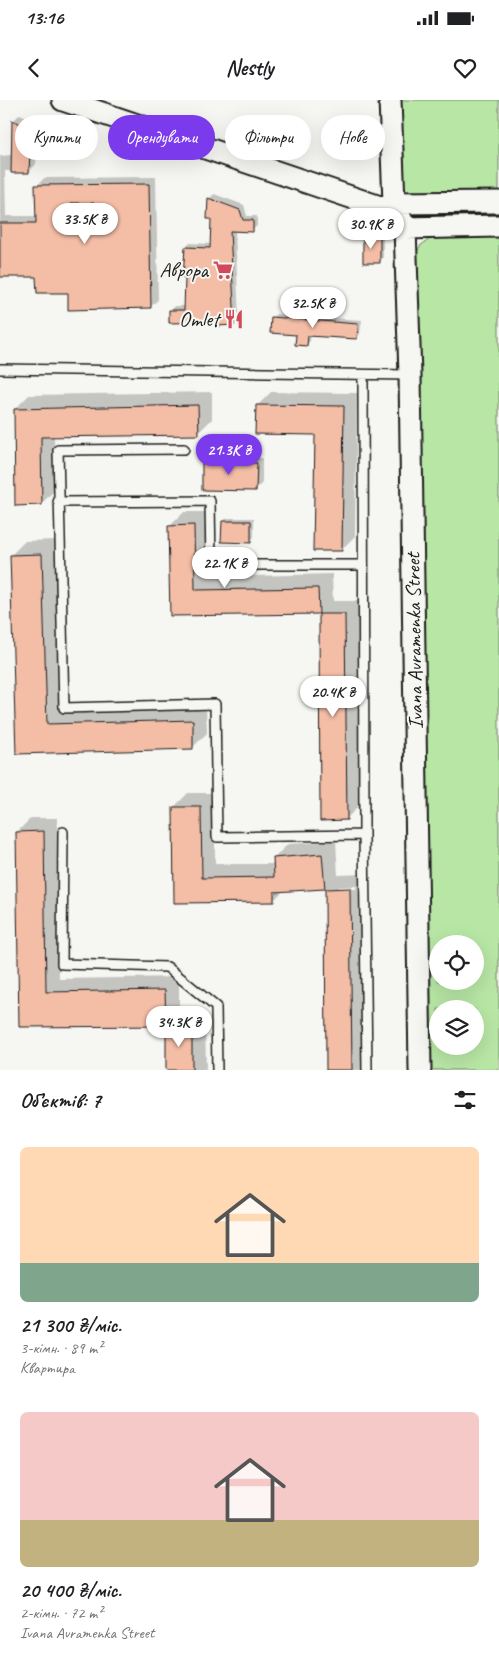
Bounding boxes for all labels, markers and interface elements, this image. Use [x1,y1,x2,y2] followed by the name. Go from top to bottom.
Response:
[25,6,63,30] text: 13:16
[20,54,48,82] icon: back
[226,54,273,82] text: Nestly
[451,54,479,82] icon: heart
[15,115,98,160] chip: Купити
[108,115,215,160] chip: Орендувати
[225,115,311,160] chip: Фільтри
[321,115,385,160] chip: Нове
[39,202,131,245] pin: 33.5K ₴
[325,208,417,250] pin: 30.9K ₴
[63,209,107,229] text: 33.5K ₴
[349,214,393,234] text: 30.9K ₴
[159,257,210,283] place label: Аврора
[212,259,234,281] supermarket icon: Аврора
[267,286,359,329] pin: 32.5K ₴
[291,293,335,313] text: 32.5K ₴
[179,306,222,332] place label: Omlet
[223,308,245,330] restaurant icon: Omlet
[183,434,275,476] pin: 21.3K ₴
[207,440,251,460] text: 21.3K ₴
[179,546,271,589] pin: 22.1K ₴
[399,551,429,729] street label: Ivana Avramenka Street
[203,553,247,573] text: 22.1K ₴
[287,676,379,718] pin: 20.4K ₴
[311,682,355,702] text: 20.4K ₴
[429,935,484,1055] map controls
[429,935,484,990] button: locate
[429,1000,484,1055] button: layers
[133,1006,225,1048] pin: 34.3K ₴
[157,1012,201,1032] text: 34.3K ₴
[451,1086,479,1114] icon: filters
[20,1087,101,1113] text: Об’єктів: 7
[205,1180,295,1270] icon: home
[20,1312,121,1338] text: 21 300 ₴/міс.
[20,1338,102,1358] text: 3-кімн. · 89 m²
[20,1358,75,1378] text: Квартира
[205,1445,295,1535] icon: home
[20,1577,121,1603] text: 20 400 ₴/міс.
[20,1603,102,1623] text: 2-кімн. · 72 m²
[20,1623,154,1643] text: Ivana Avramenka Street

